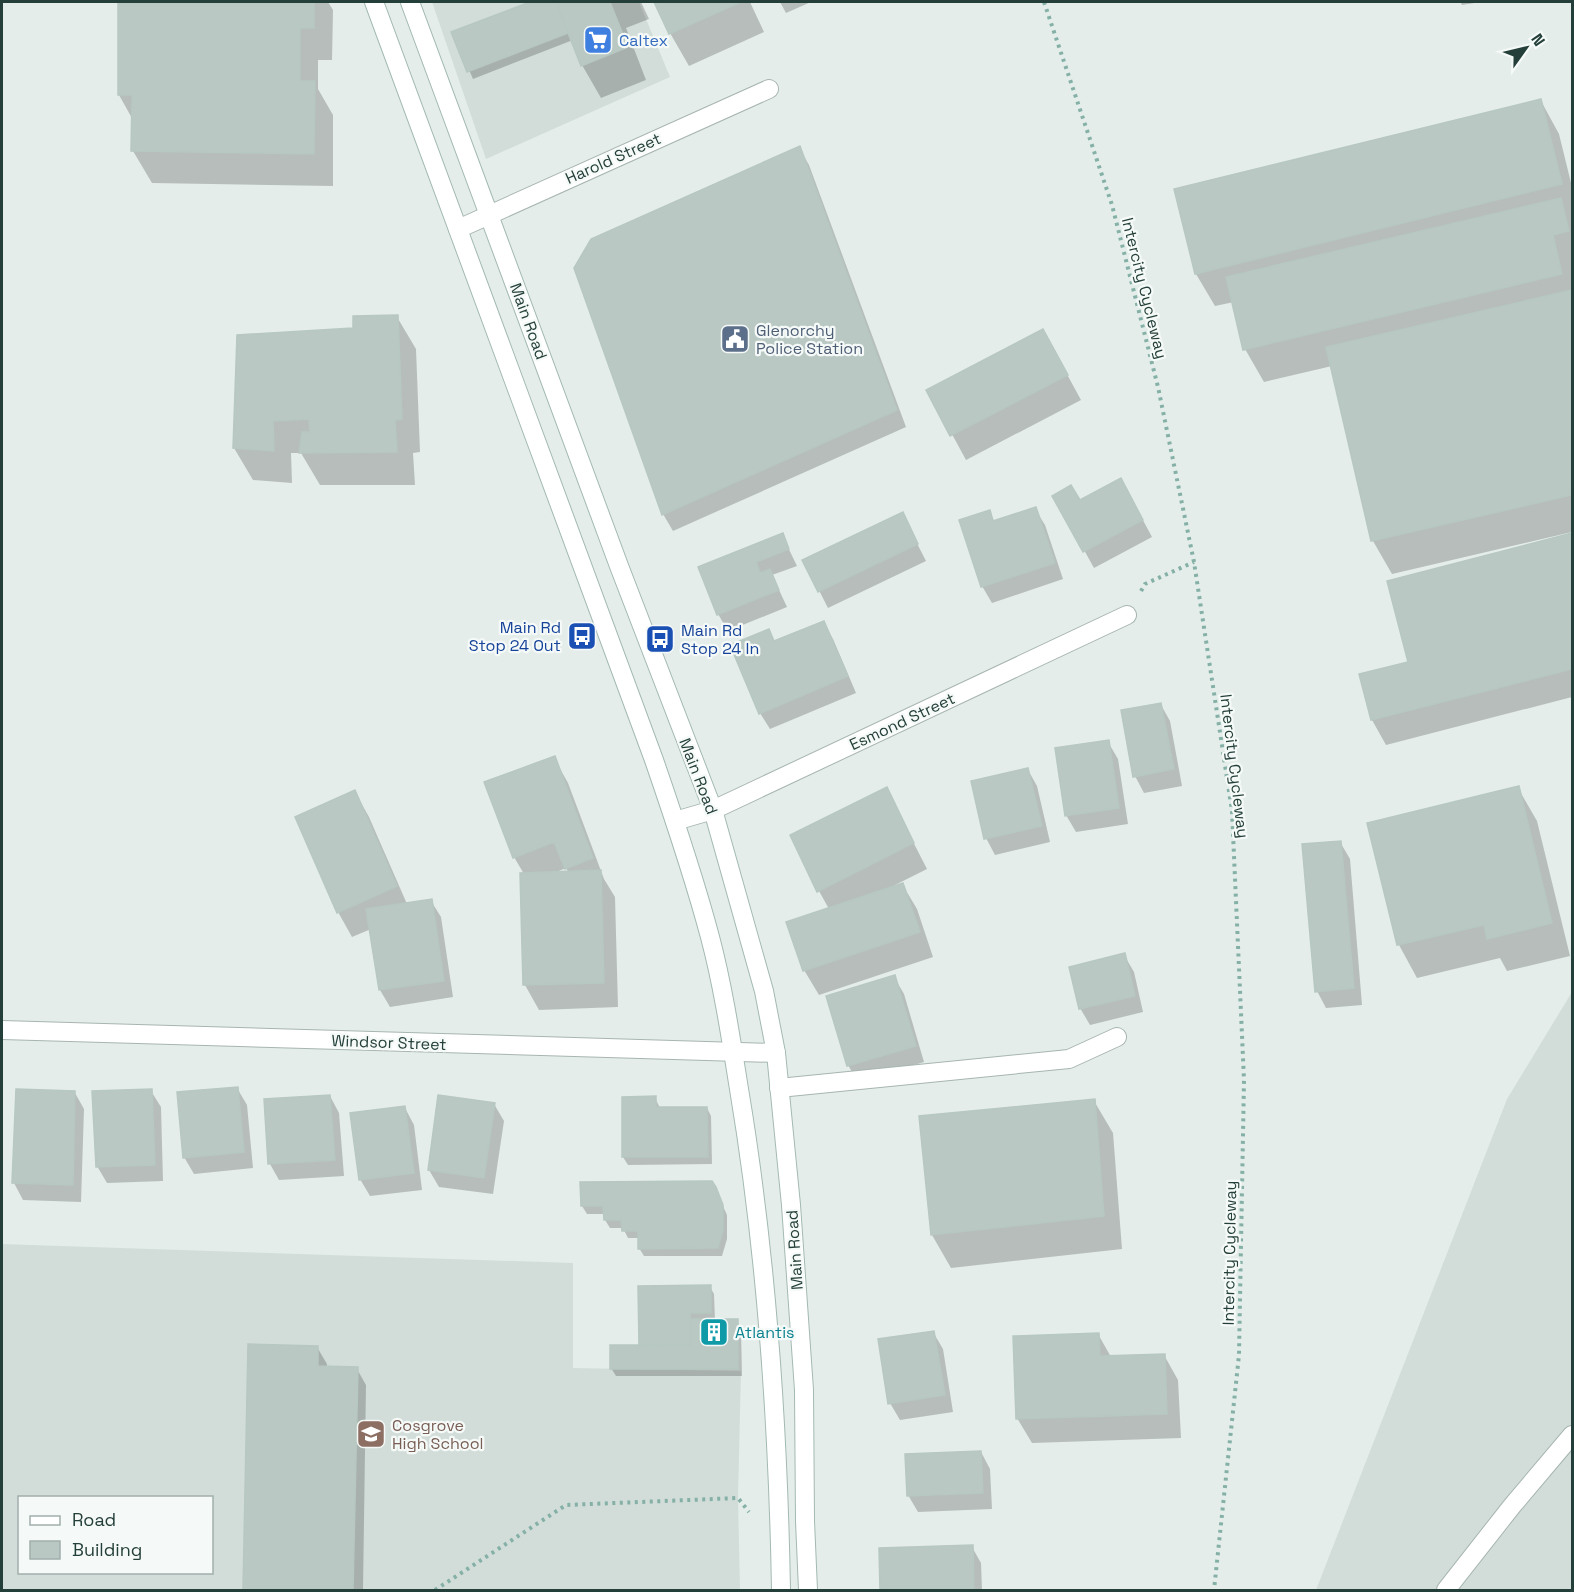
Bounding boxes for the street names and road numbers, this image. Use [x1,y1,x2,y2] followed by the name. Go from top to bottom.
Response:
[562,128,664,189] street label: Harold Street
[1117,215,1172,361] street label: Intercity Cycleway
[505,280,552,362] street label: Main Road
[846,688,958,755] street label: Esmond Street
[1215,693,1254,839] street label: Intercity Cycleway
[674,735,723,817] street label: Main Road
[331,1030,447,1055] street label: Windsor Street
[1218,1180,1241,1326] street label: Intercity Cycleway
[781,1209,808,1291] street label: Main Road

